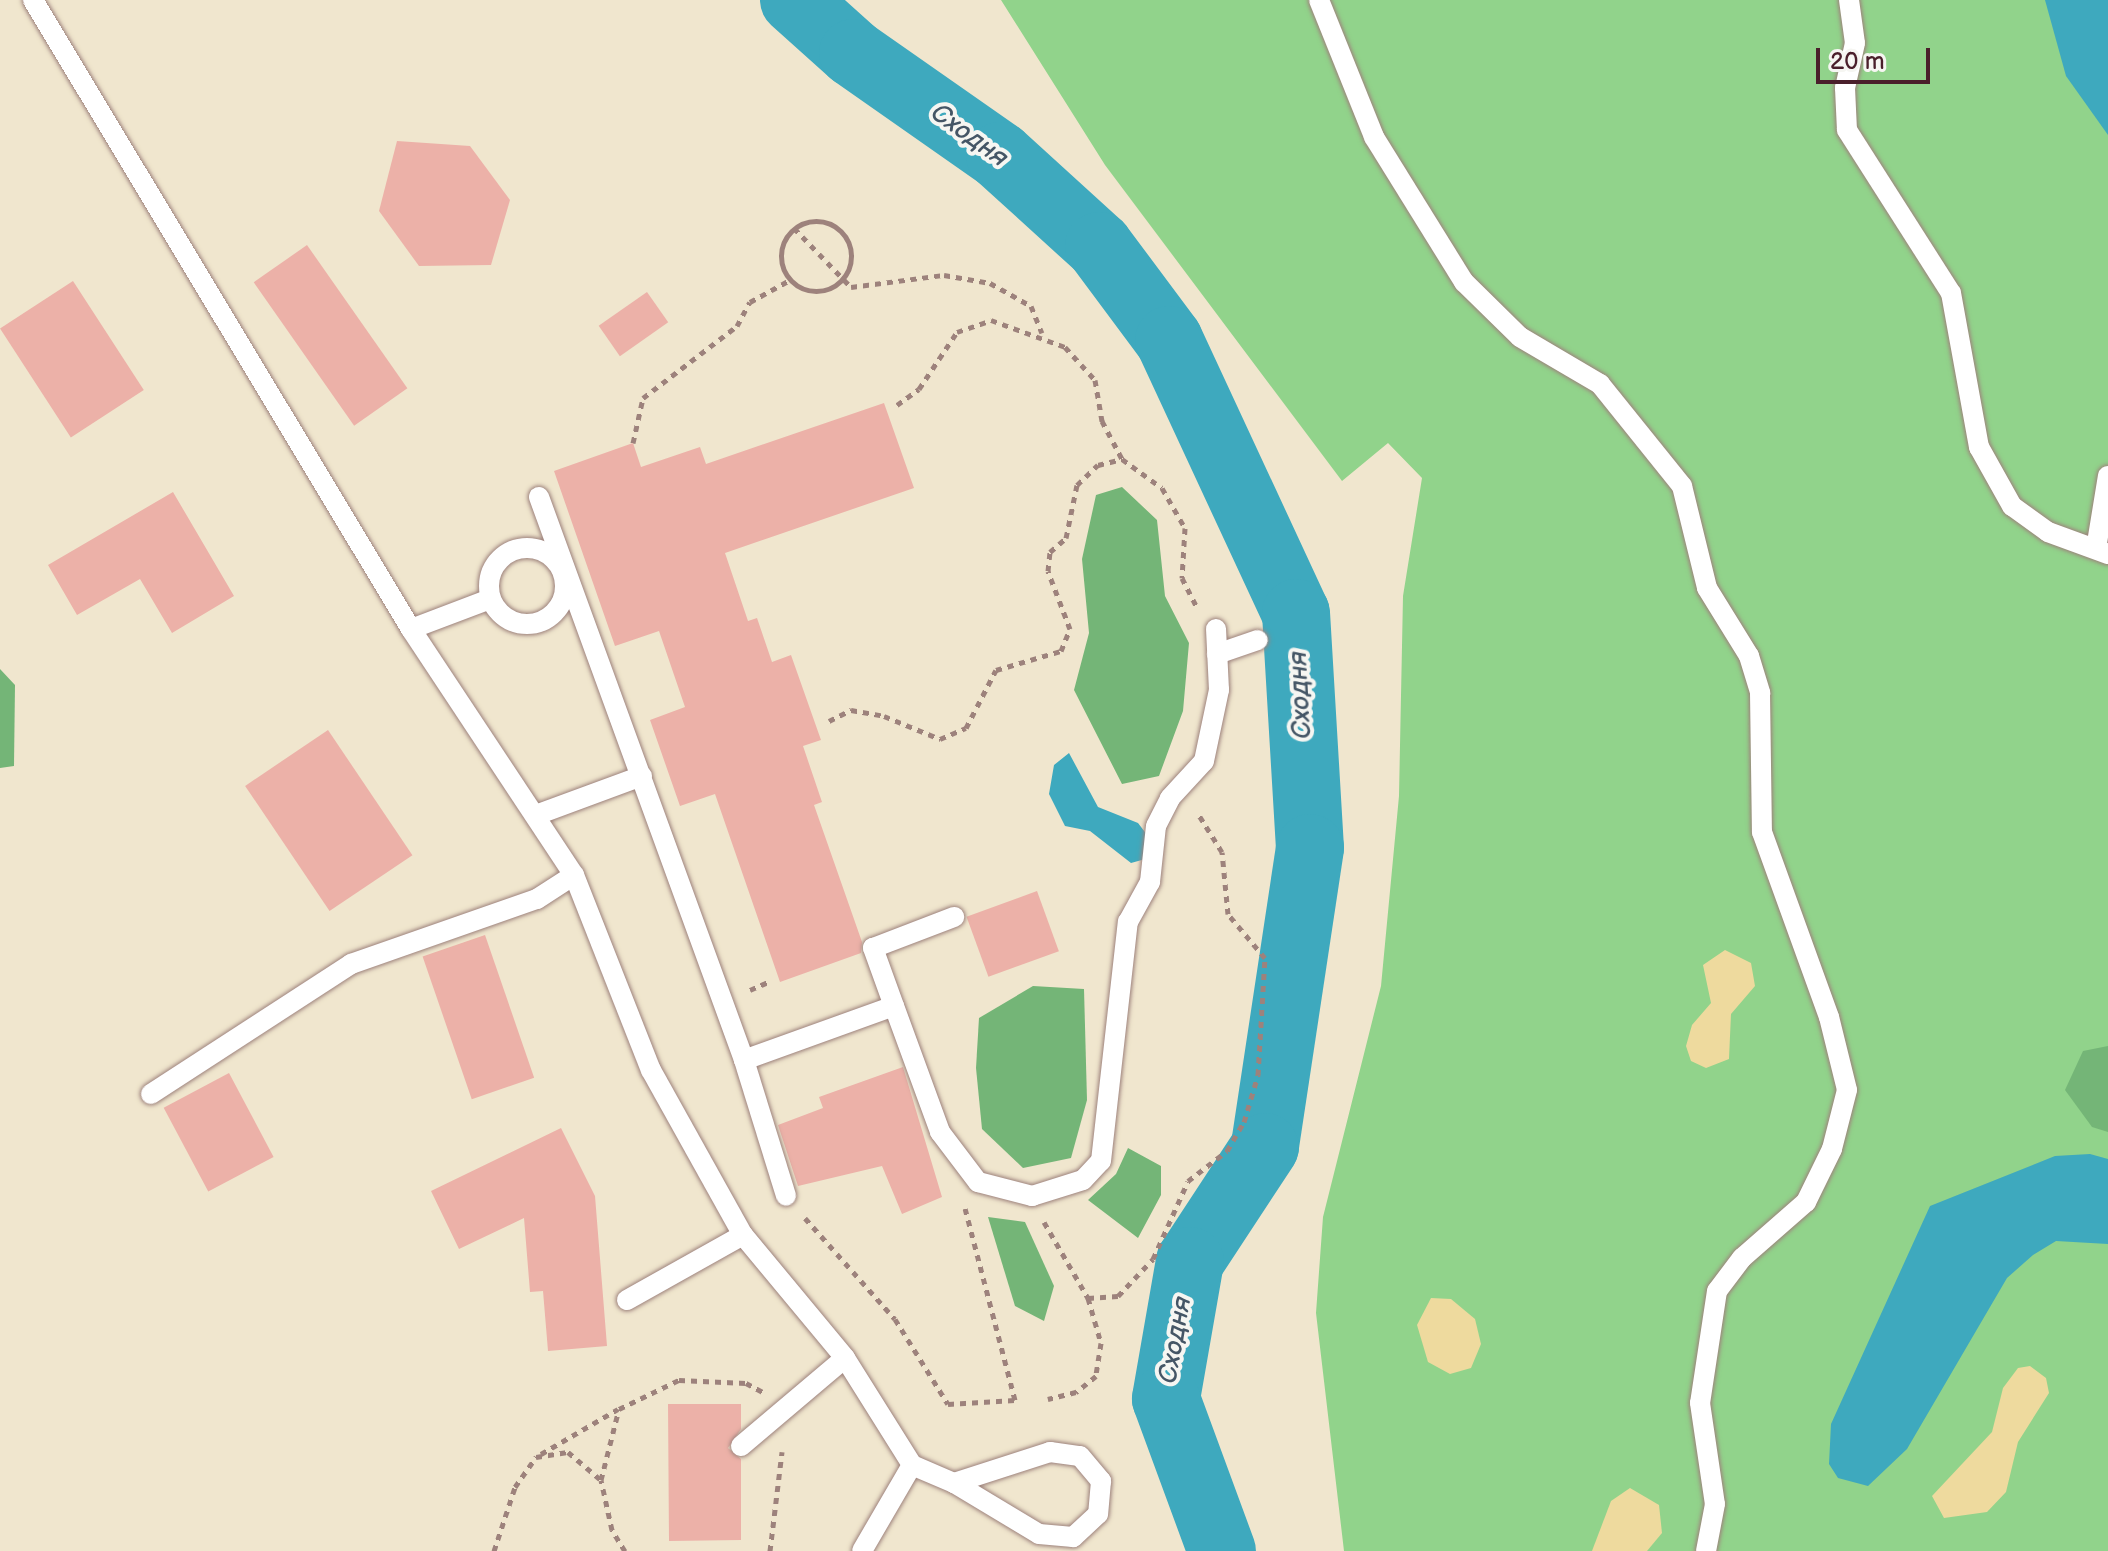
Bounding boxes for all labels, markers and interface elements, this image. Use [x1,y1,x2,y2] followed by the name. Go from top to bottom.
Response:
[1820,32,1934,82] scale bar
[1830,47,1885,76] text: 20 m
[924,98,1014,174] water label: Сходня
[1283,650,1319,740] water label: Сходня
[1153,1294,1199,1386] water label: Сходня

